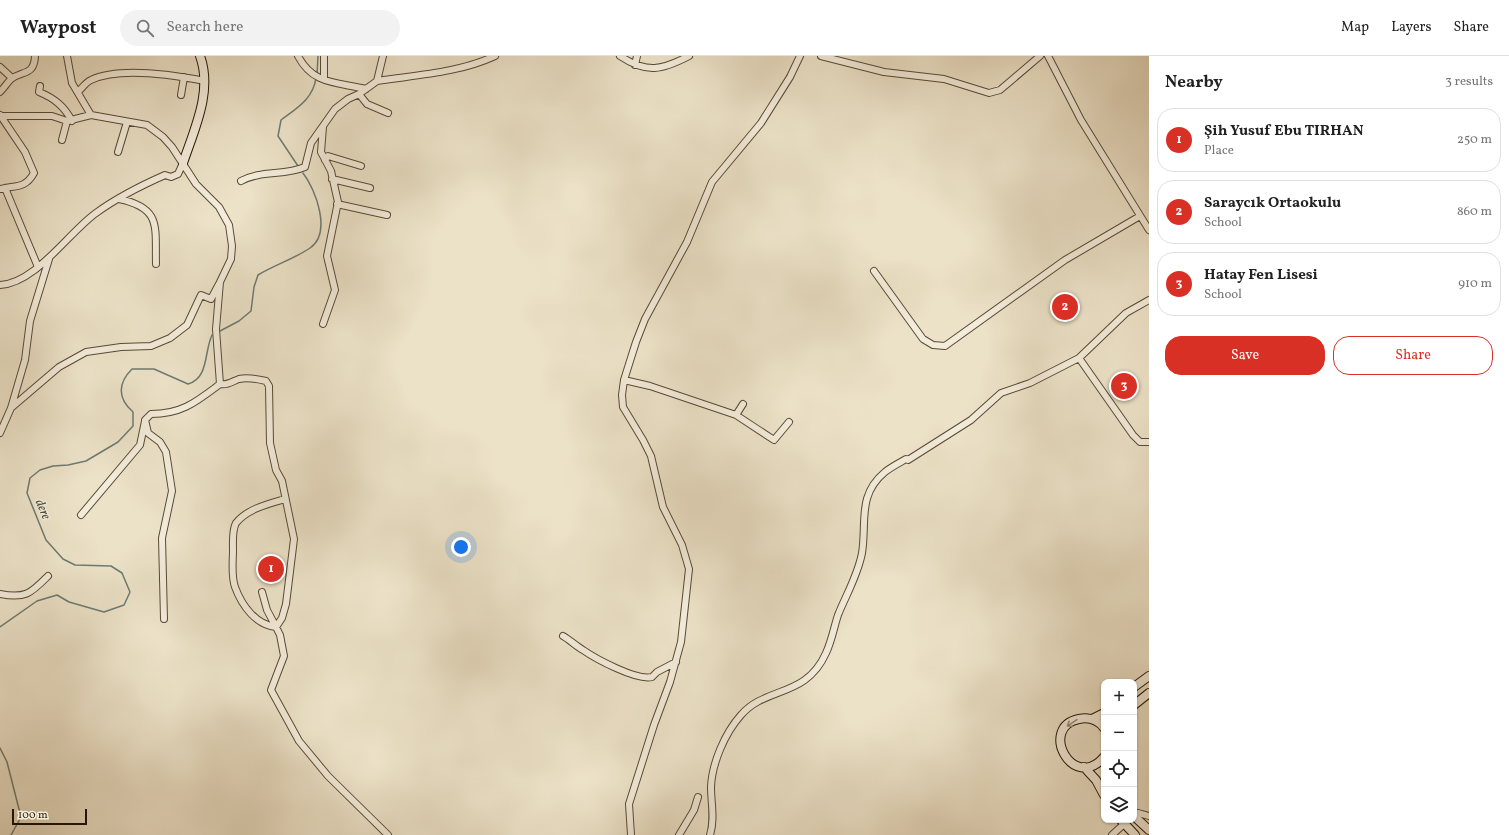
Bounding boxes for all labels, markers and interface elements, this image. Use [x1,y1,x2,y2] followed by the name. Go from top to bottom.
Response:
[120,10,400,46] search box
[20,15,96,41] text: Waypost
[134,17,156,39] icon: search
[166,17,243,38] text: Search here
[1341,18,1369,37] text: Map
[1391,18,1431,37] text: Layers
[1453,18,1489,37] text: Share
[1165,71,1223,94] text: Nearby
[1445,73,1493,91] text: 3 results
[1204,121,1364,142] text: Şih Yusuf Ebu TIRHAN
[1176,131,1182,149] text: 1
[1457,131,1492,149] text: 250 m
[1204,142,1234,160] text: Place
[1204,193,1341,214] text: Saraycık Ortaokulu
[1176,203,1182,221] text: 2
[1457,203,1492,221] text: 860 m
[1204,214,1242,232] text: School
[1204,265,1318,286] text: Hatay Fen Lisesi
[1176,275,1182,293] text: 3
[1458,275,1492,293] text: 910 m
[1204,286,1242,304] text: School
[1052,292,1078,322] pin: 2
[1165,336,1325,375] button: Save
[1333,336,1493,375] button: Share
[1111,371,1137,401] pin: 3
[30,497,54,523] water label: dere
[451,537,471,557] your location
[258,554,284,584] pin: 1
[1101,679,1137,823] map controls
[1101,679,1137,715] button: +
[1101,715,1137,751] button: −
[1066,719,1077,727] one-way arrow
[1101,751,1137,787] button: locate
[1101,787,1137,823] button: layers
[12,807,87,826] scale bar
[18,808,48,823] text: 100 m

